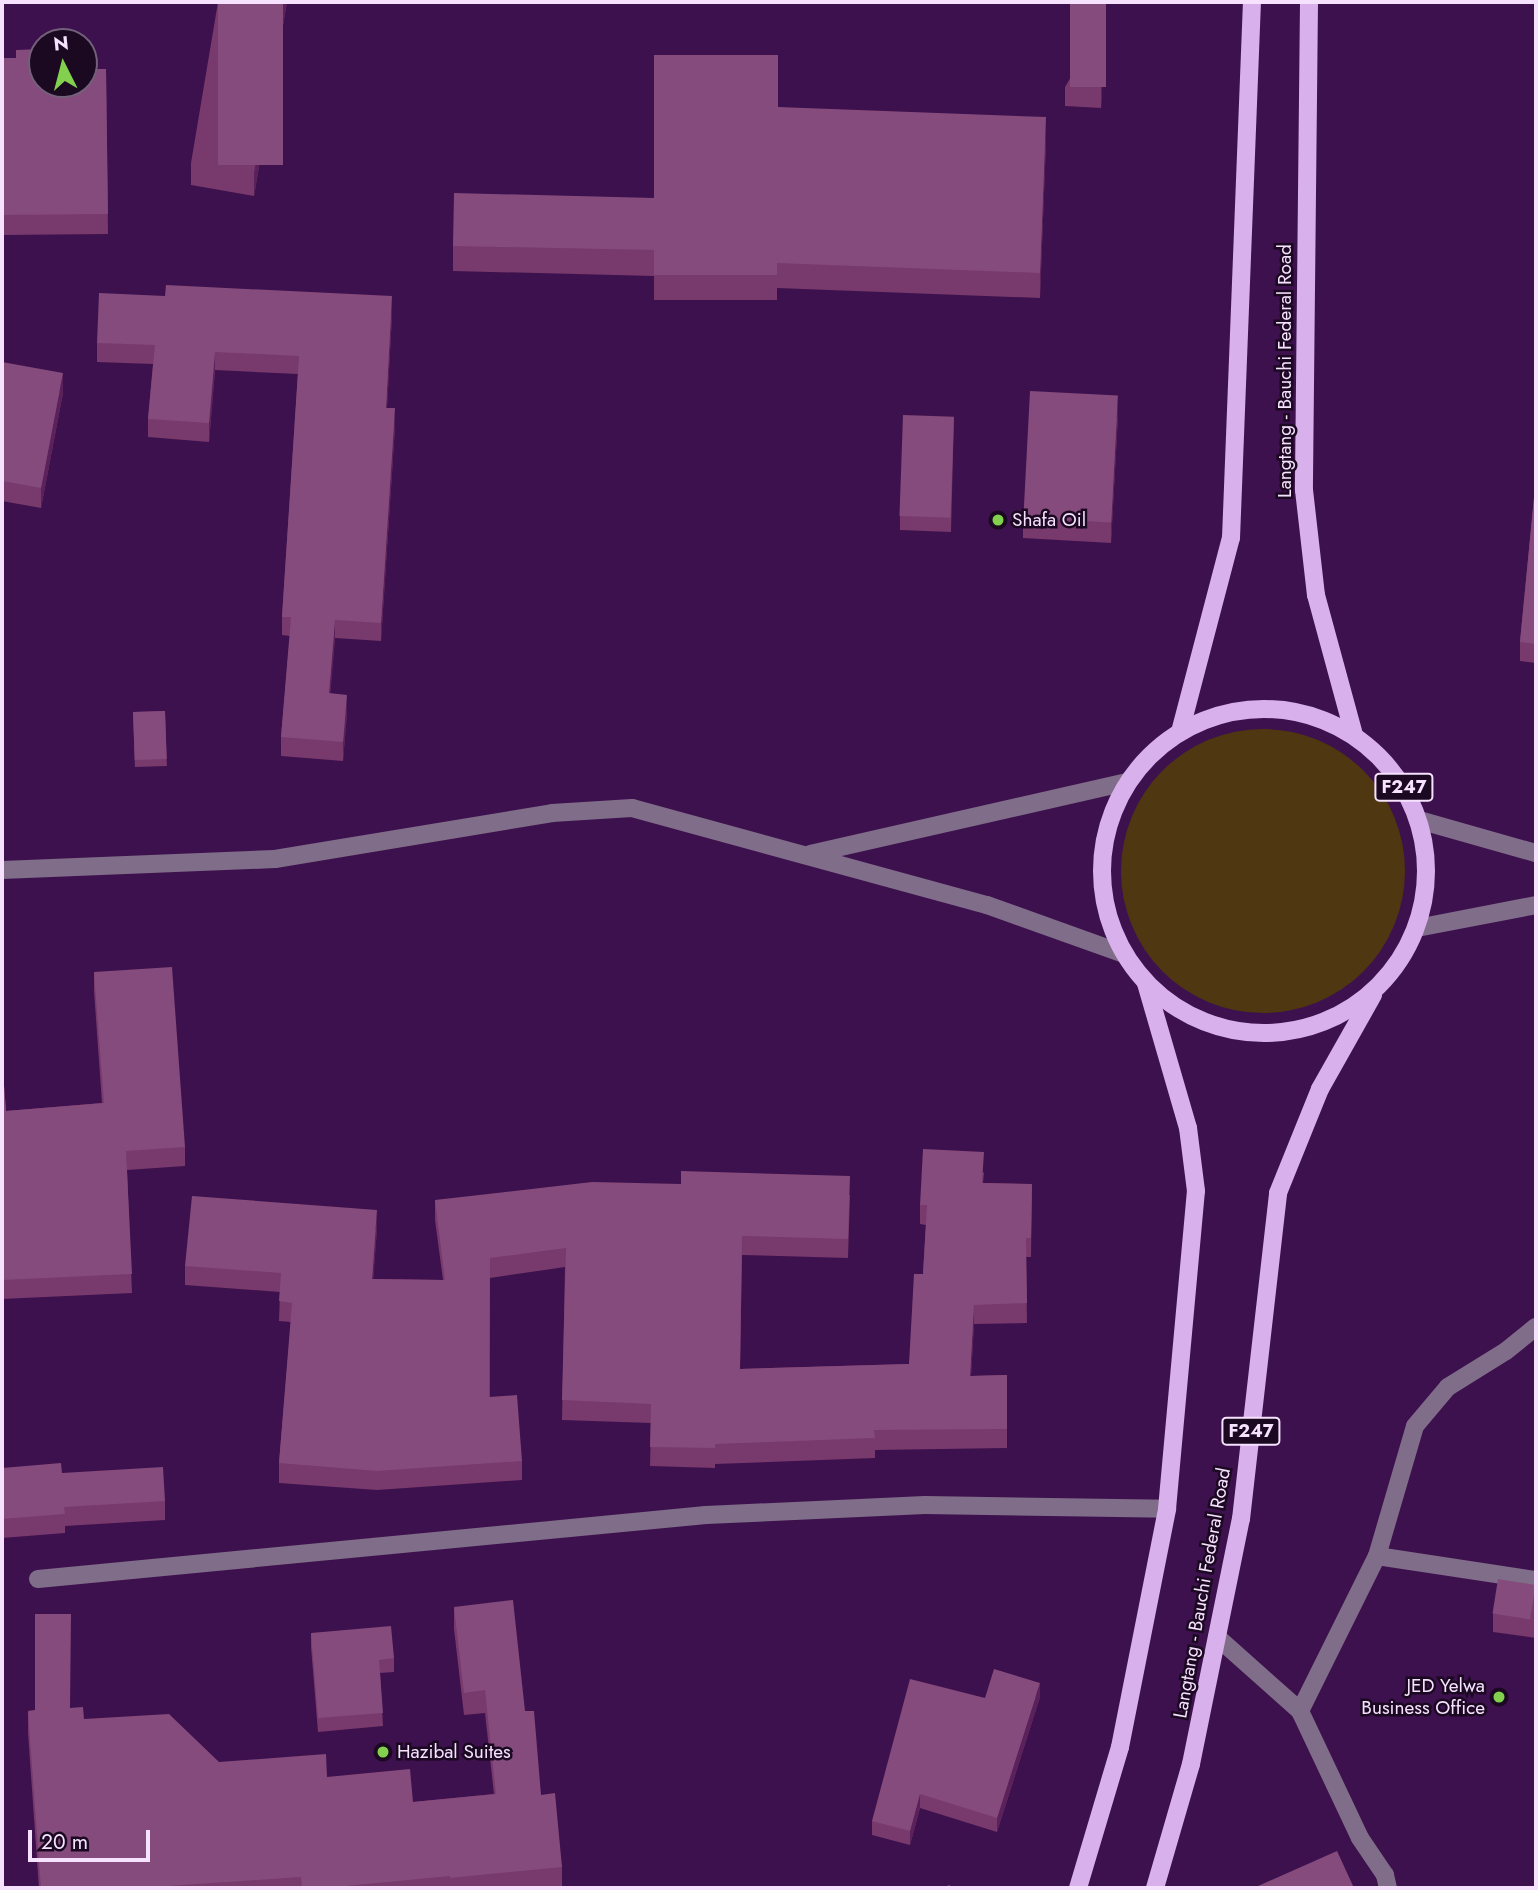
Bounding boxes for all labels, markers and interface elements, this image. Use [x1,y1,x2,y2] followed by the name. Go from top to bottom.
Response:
[28,28,98,98] north arrow
[52,29,70,58] text: N
[1274,244,1296,498] street label: Langtang - Bauchi Federal Road
[1012,509,1086,531] place label: Shafa Oil
[990,512,1006,528] marker: Shafa Oil
[1374,772,1434,802] road number: F247
[1221,1416,1281,1446] road number: F247
[1169,1466,1235,1720] street label: Langtang - Bauchi Federal Road
[1361,1675,1485,1719] place label: JED Yelwa Business Office
[1491,1689,1507,1705] marker: JED Yelwa Business Office
[397,1741,511,1763] place label: Hazibal Suites
[375,1744,391,1760] marker: Hazibal Suites
[32,1816,154,1860] scale bar
[41,1827,88,1857] text: 20 m

